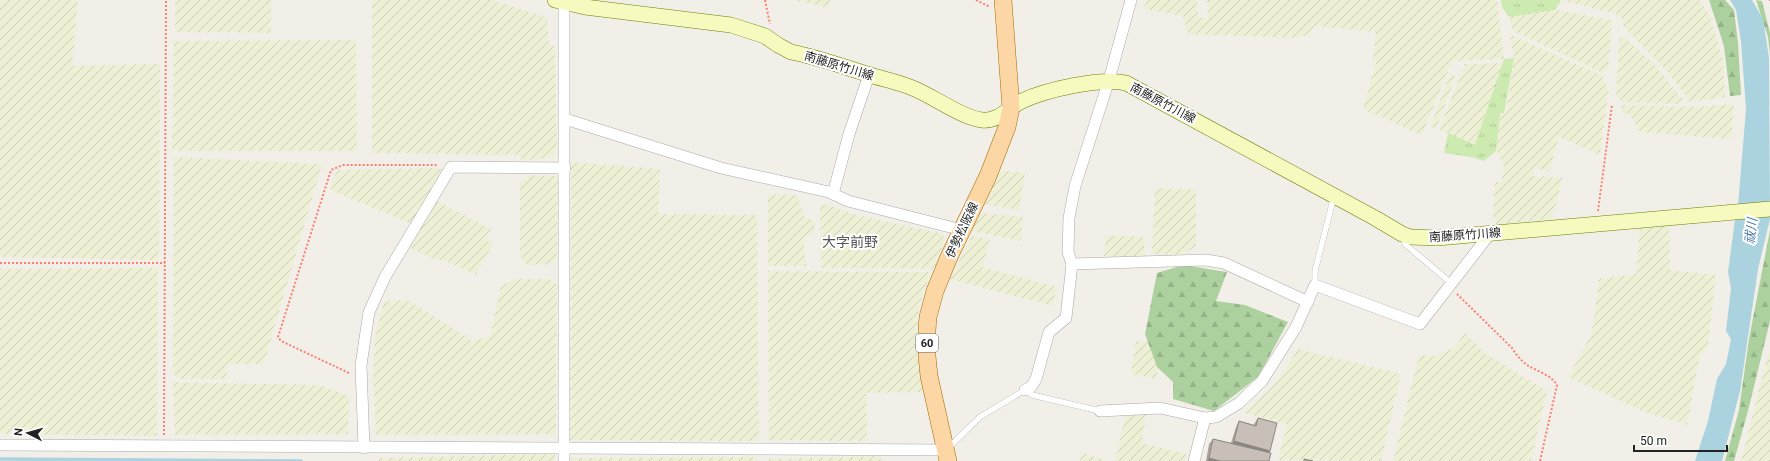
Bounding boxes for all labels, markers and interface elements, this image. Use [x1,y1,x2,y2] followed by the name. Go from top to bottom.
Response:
[803,49,875,83] street label: 南藤原竹川線
[1128,80,1198,126] street label: 南藤原竹川線
[943,200,981,260] street label: 伊勢松阪線
[1742,215,1760,245] water label: 祓川
[1429,226,1501,244] street label: 南藤原竹川線
[822,234,878,250] district label: 大字前野
[916,334,938,352] road number: 60
[8,413,48,453] north arrow
[12,427,25,437] text: N
[1634,427,1727,453] scale bar
[1640,434,1667,448] text: 50 m

